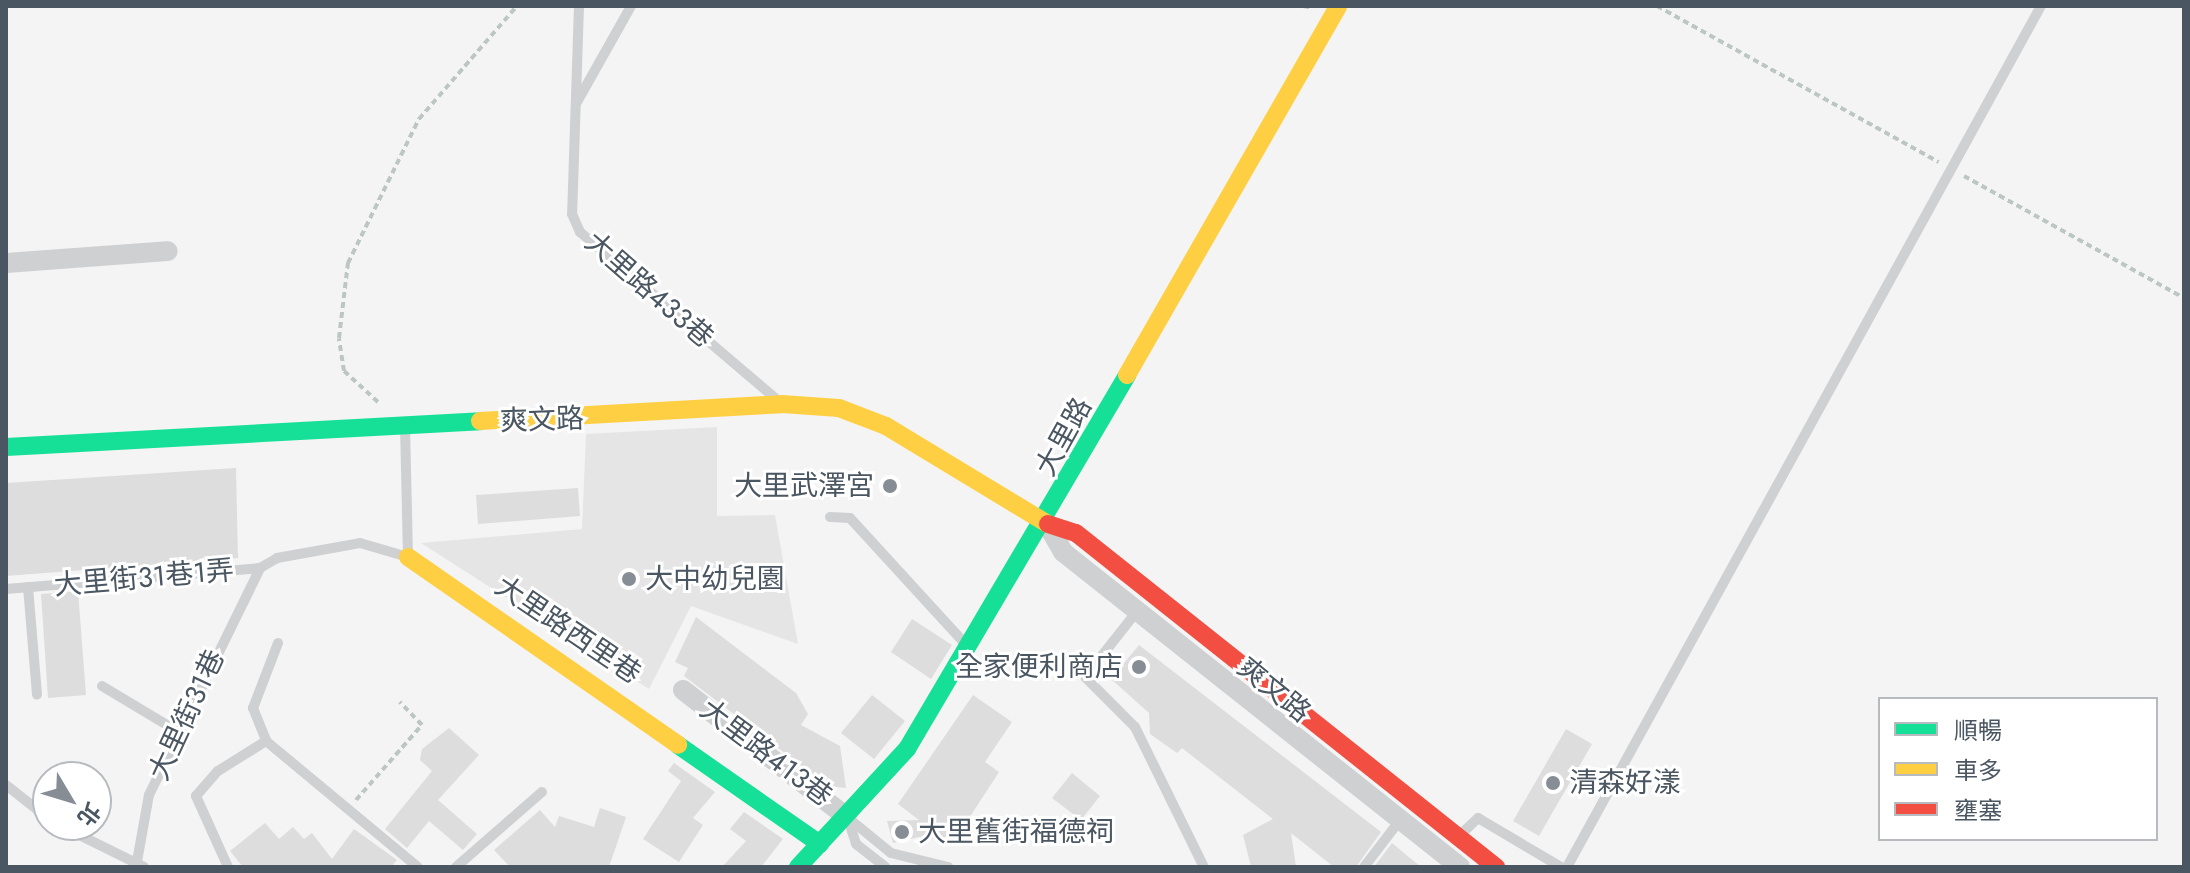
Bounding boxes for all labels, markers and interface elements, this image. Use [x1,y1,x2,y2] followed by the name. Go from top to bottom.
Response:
[578,225,720,355] street label: 大里路433巷
[1029,392,1099,482] street label: 大里路
[499,402,585,438] street label: 爽文路
[734,469,874,503] place label: 大里武澤宮
[881,477,899,495] marker: 大里武澤宮
[53,553,235,603] street label: 大里街31巷1弄
[645,562,785,596] place label: 大中幼兒園
[489,569,647,691] street label: 大里路西里巷
[620,570,638,588] marker: 大中幼兒園
[142,645,232,785] street label: 大里街31巷
[955,650,1123,684] place label: 全家便利商店
[1231,651,1317,729] street label: 爽文路
[1130,658,1148,676] marker: 全家便利商店
[694,693,838,813] street label: 大里路413巷
[1878,697,2158,841] legend
[1954,713,2002,748] text: 順暢
[1954,753,2002,788] text: 車多
[32,761,112,841] north arrow
[1569,766,1681,800] place label: 清森好漾
[1544,774,1562,792] marker: 清森好漾
[1954,793,2002,828] text: 壅塞
[70,796,109,833] text: 北
[918,815,1114,849] place label: 大里舊街福德祠
[893,823,911,841] marker: 大里舊街福德祠

